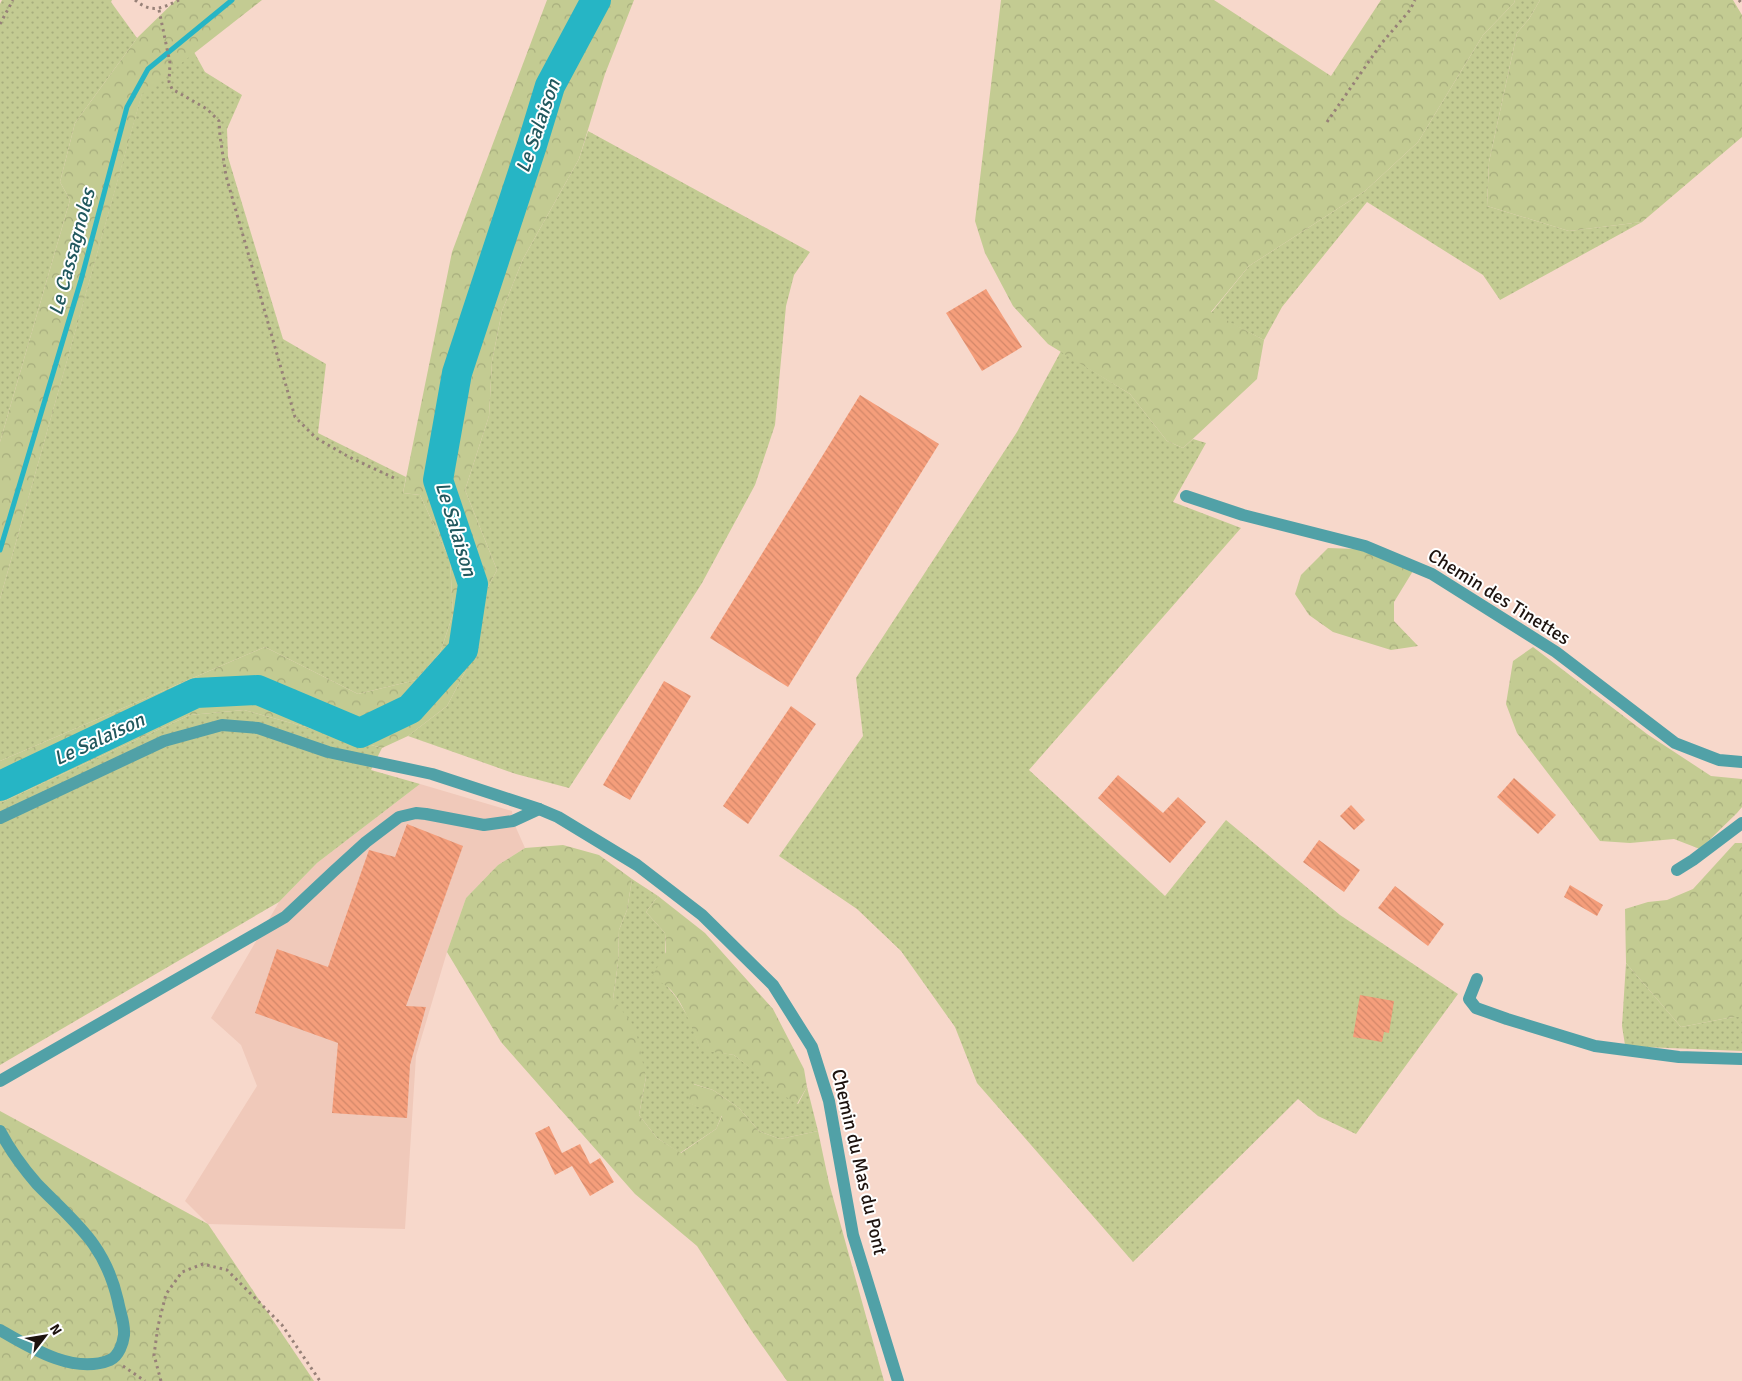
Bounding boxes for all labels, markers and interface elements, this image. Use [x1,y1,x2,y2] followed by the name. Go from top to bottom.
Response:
[510,75,566,176] water label: Le Salaison
[43,184,102,318] water label: Le Cassagnoles
[430,479,482,580] water label: Le Salaison
[1423,543,1575,651] street label: Chemin des Tinettes
[50,707,149,771] water label: Le Salaison
[826,1067,892,1258] street label: Chemin du Mas du Pont
[20,1311,70,1361] north arrow
[46,1321,66,1338] text: N

